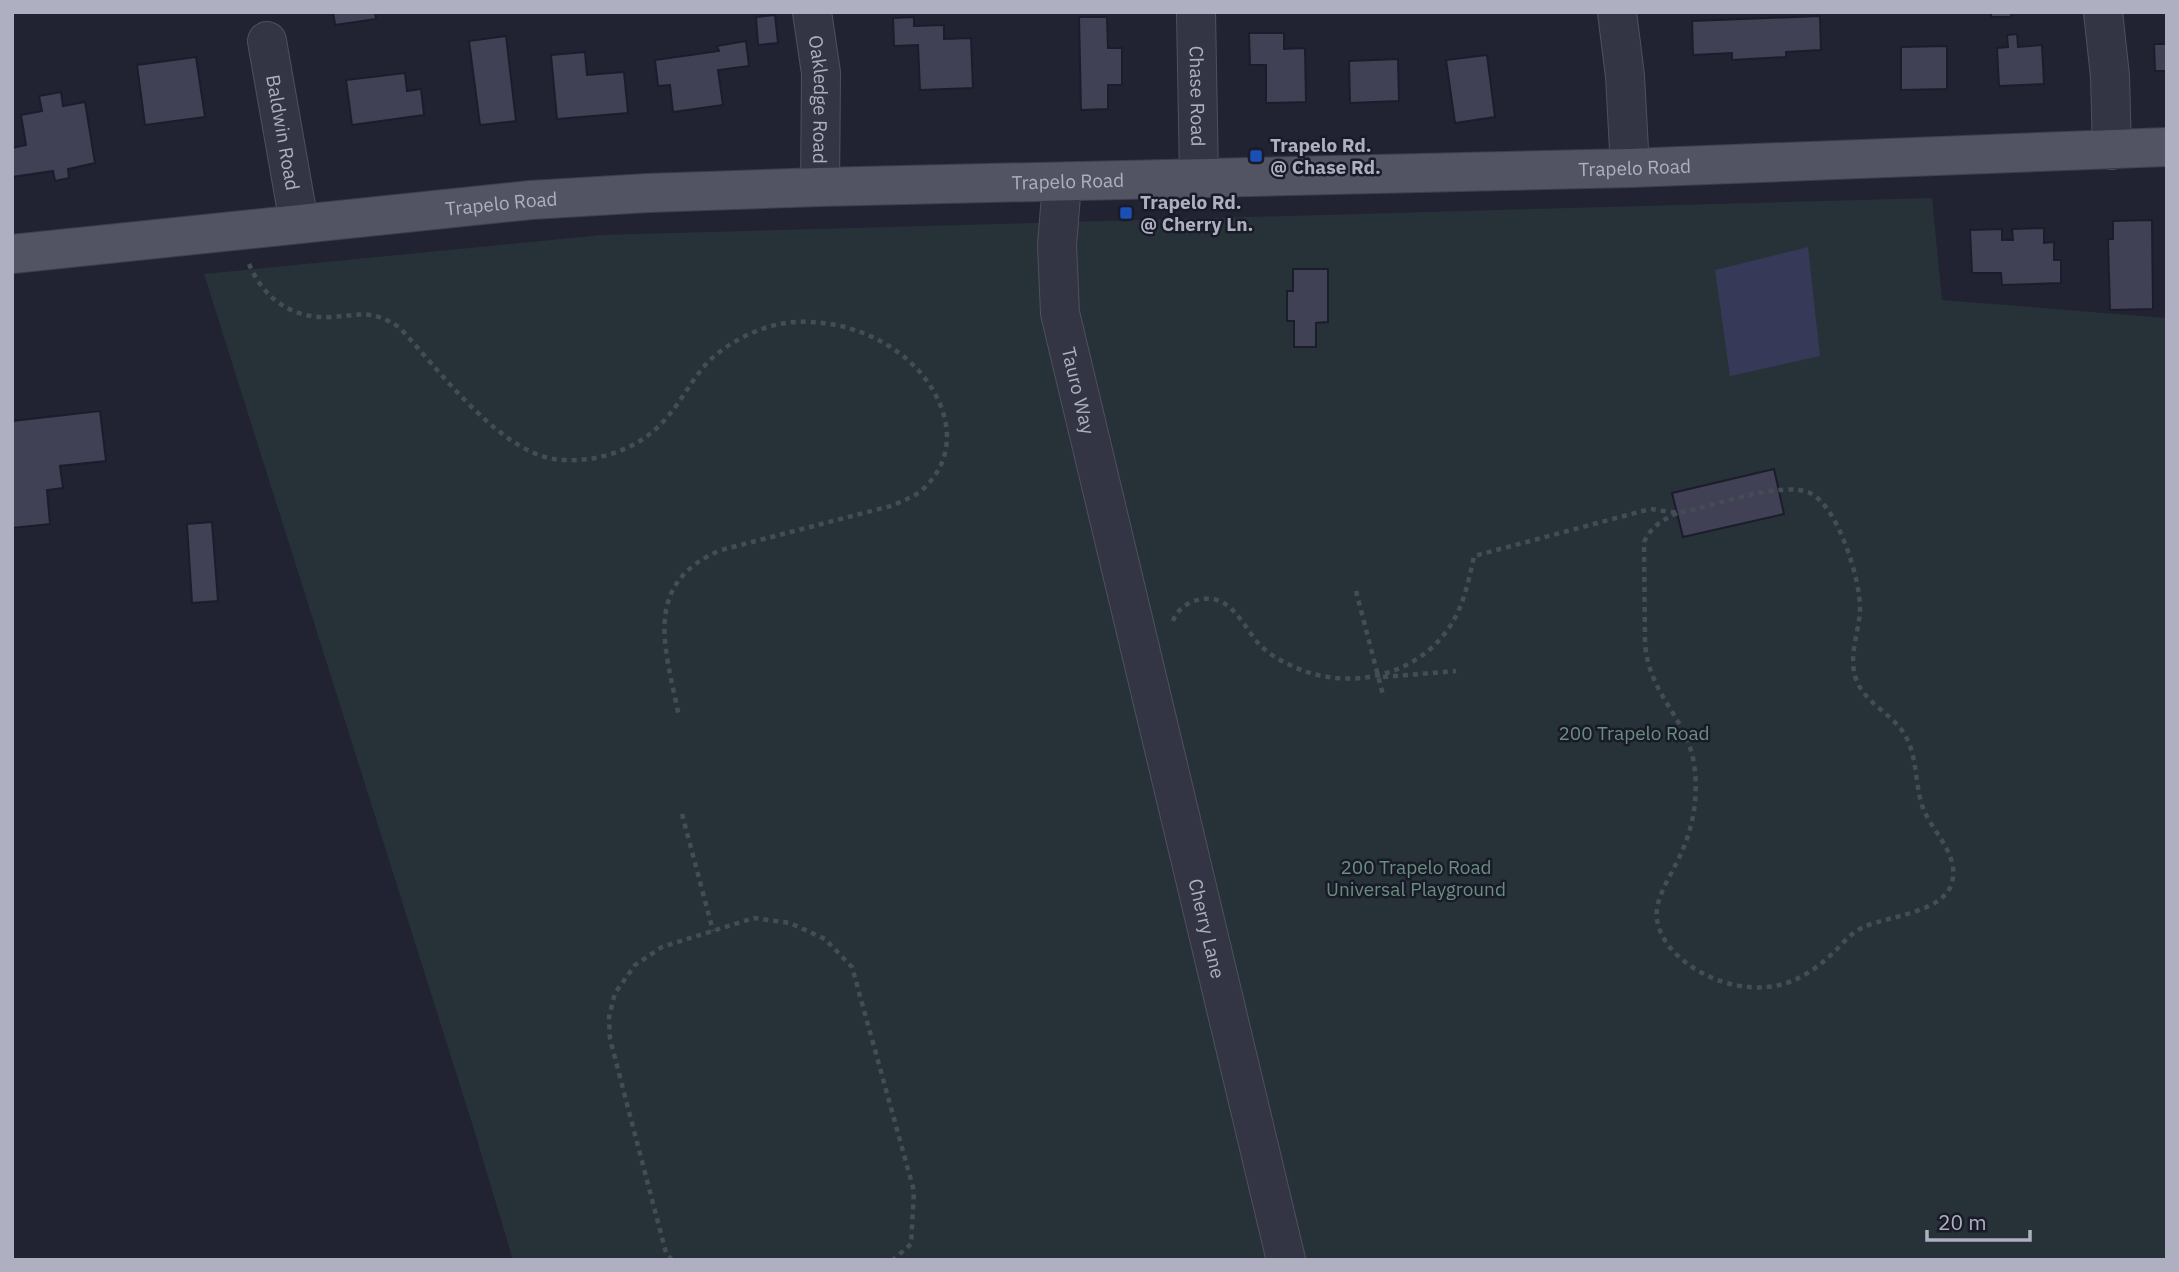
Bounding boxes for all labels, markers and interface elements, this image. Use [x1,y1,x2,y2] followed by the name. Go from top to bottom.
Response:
[804,34,833,164] street label: Oakledge Road
[1185,45,1210,147] street label: Chase Road
[261,73,305,192] street label: Baldwin Road
[1270,133,1381,179] place label: Trapelo Rd. @ Chase Rd.
[1248,148,1264,164] marker: Trapelo Rd. @ Chase Rd.
[1578,154,1691,181] street label: Trapelo Road
[1011,168,1124,195] street label: Trapelo Road
[444,186,558,221] street label: Trapelo Road
[1140,190,1253,236] place label: Trapelo Rd. @ Cherry Ln.
[1118,205,1134,221] marker: Trapelo Rd. @ Cherry Ln.
[1057,345,1101,437] street label: Tauro Way
[1558,721,1710,745] park label: 200 Trapelo Road
[1326,855,1506,901] park label: 200 Trapelo Road Universal Playground
[1183,876,1230,981] street label: Cherry Lane
[1927,1198,2030,1242] scale bar
[1938,1208,1987,1236] text: 20 m

